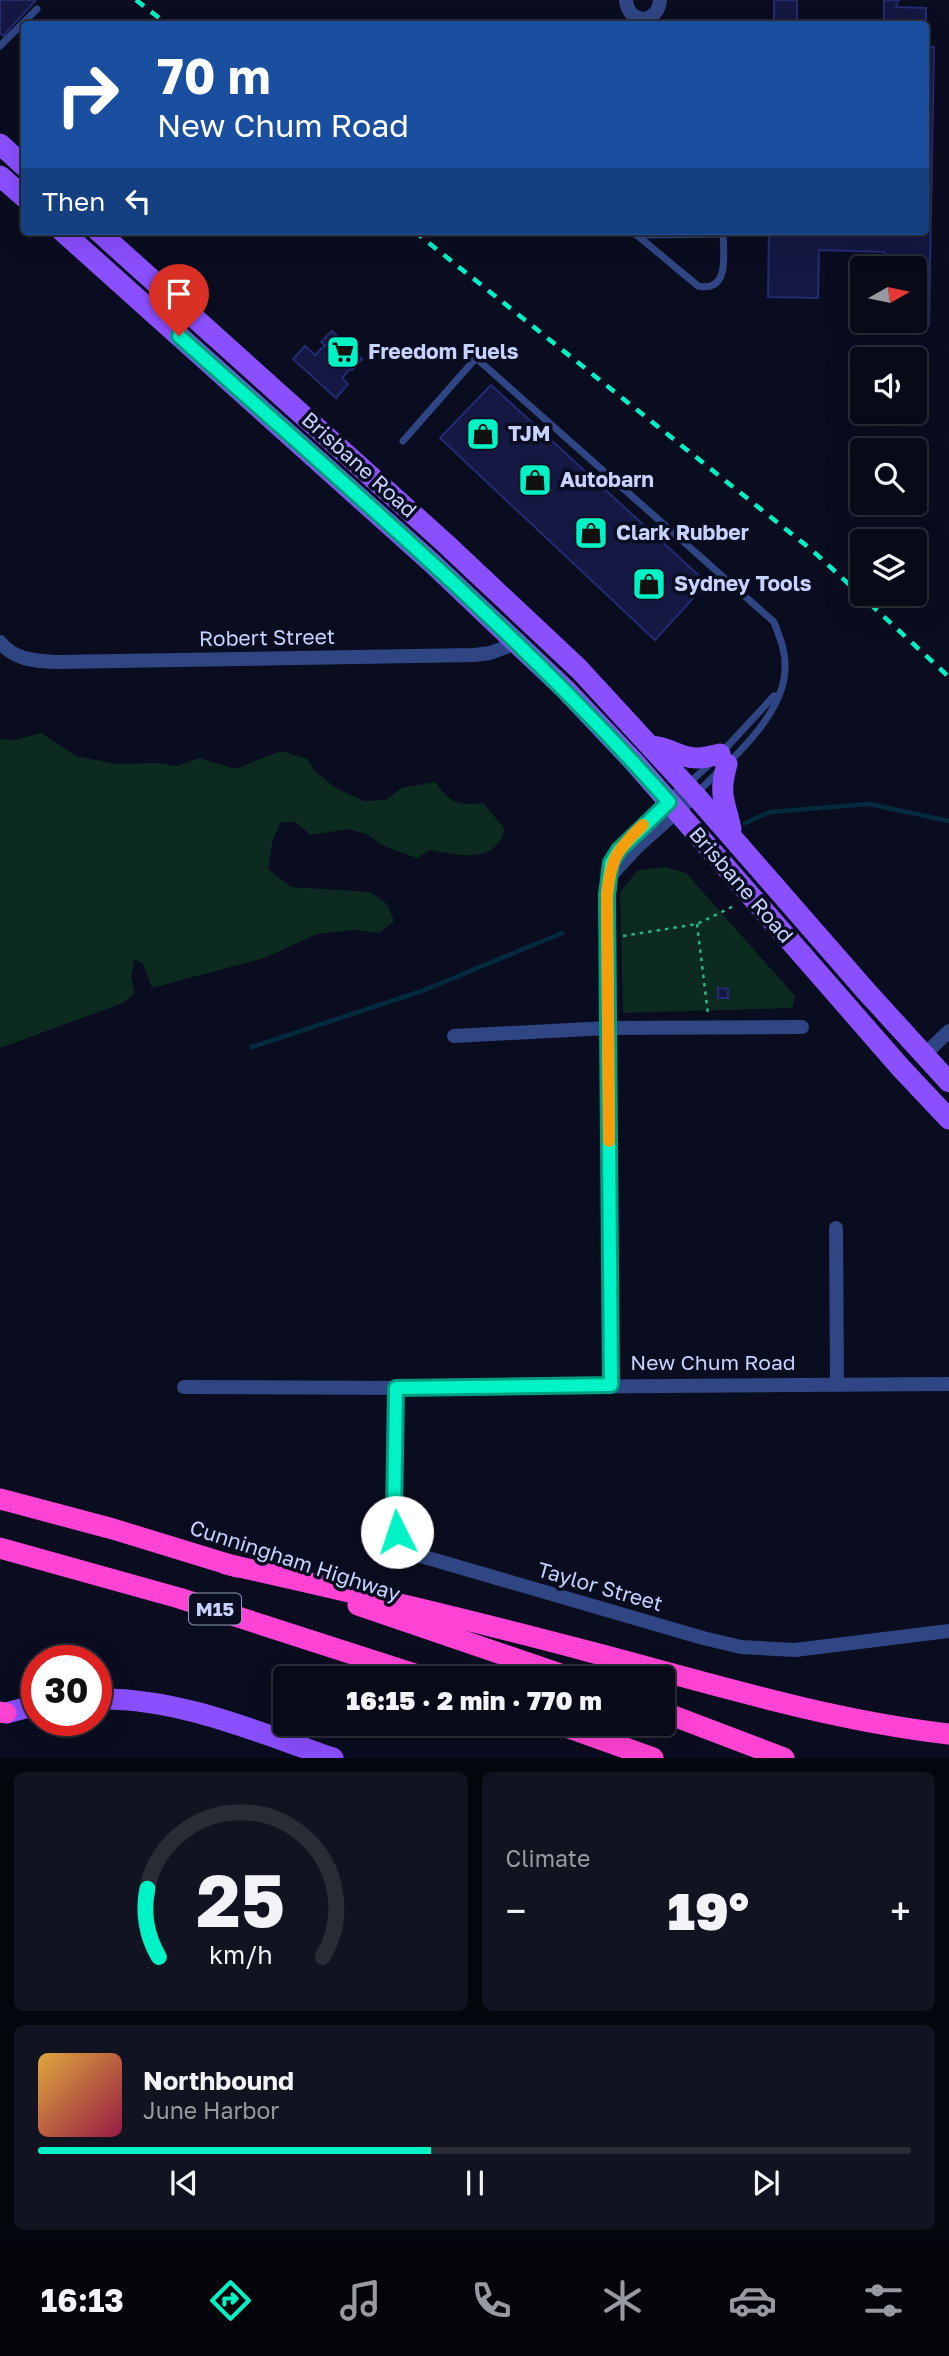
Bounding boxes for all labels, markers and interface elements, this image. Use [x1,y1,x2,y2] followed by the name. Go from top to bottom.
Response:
[157,46,271,105] text: 70 m
[42,49,133,140] icon: right
[157,106,409,144] text: New Chum Road
[119,182,157,220] icon: left
[42,186,105,217] text: Then
[850,256,928,332] north arrow
[850,256,927,606] map controls
[149,264,209,336] pin
[160,275,198,313] icon: arrive
[324,333,362,371] supermarket icon: Freedom Fuels
[368,338,519,364] place label: Freedom Fuels
[850,347,927,424] button: sound
[297,406,422,523] street label: Brisbane Road
[464,415,502,453] shop icon: TJM
[508,420,550,446] place label: TJM
[850,438,927,515] button: search
[516,461,554,499] shop icon: Autobarn
[560,466,654,492] place label: Autobarn
[572,514,610,552] shop icon: Clark Rubber
[616,519,749,545] place label: Clark Rubber
[850,529,927,606] button: layers
[630,565,668,603] shop icon: Sydney Tools
[674,570,812,596] place label: Sydney Tools
[199,623,335,651] street label: Robert Street
[684,821,799,948] street label: Brisbane Road
[630,1349,796,1375] street label: New Chum Road
[360,1495,434,1569] position arrow
[187,1514,404,1606] street label: Cunningham Highway
[535,1556,666,1616] street label: Taylor Street
[189,1594,241,1624] road number: M15
[21,1645,112,1736] speed limit sign: 30
[346,1685,602,1716] text: 16:15 · 2 min · 770 m
[506,1844,590,1872] text: Climate
[196,1857,285,1944] text: 25
[667,1879,749,1941] text: 19°
[506,1888,526,1933] text: −
[890,1888,911,1933] text: +
[209,1939,273,1970] text: km/h
[143,2065,294,2096] text: Northbound
[143,2096,279,2124] text: June Harbor
[165,2164,203,2202] icon: previous
[456,2164,494,2202] icon: pause
[747,2164,785,2202] icon: next
[206,2276,255,2325] icon: directions
[336,2276,385,2325] icon: music
[467,2276,516,2325] icon: phone
[598,2276,647,2325] icon: climate
[728,2276,777,2325] icon: car
[859,2276,908,2325] icon: filters
[41,2281,124,2319] text: 16:13

